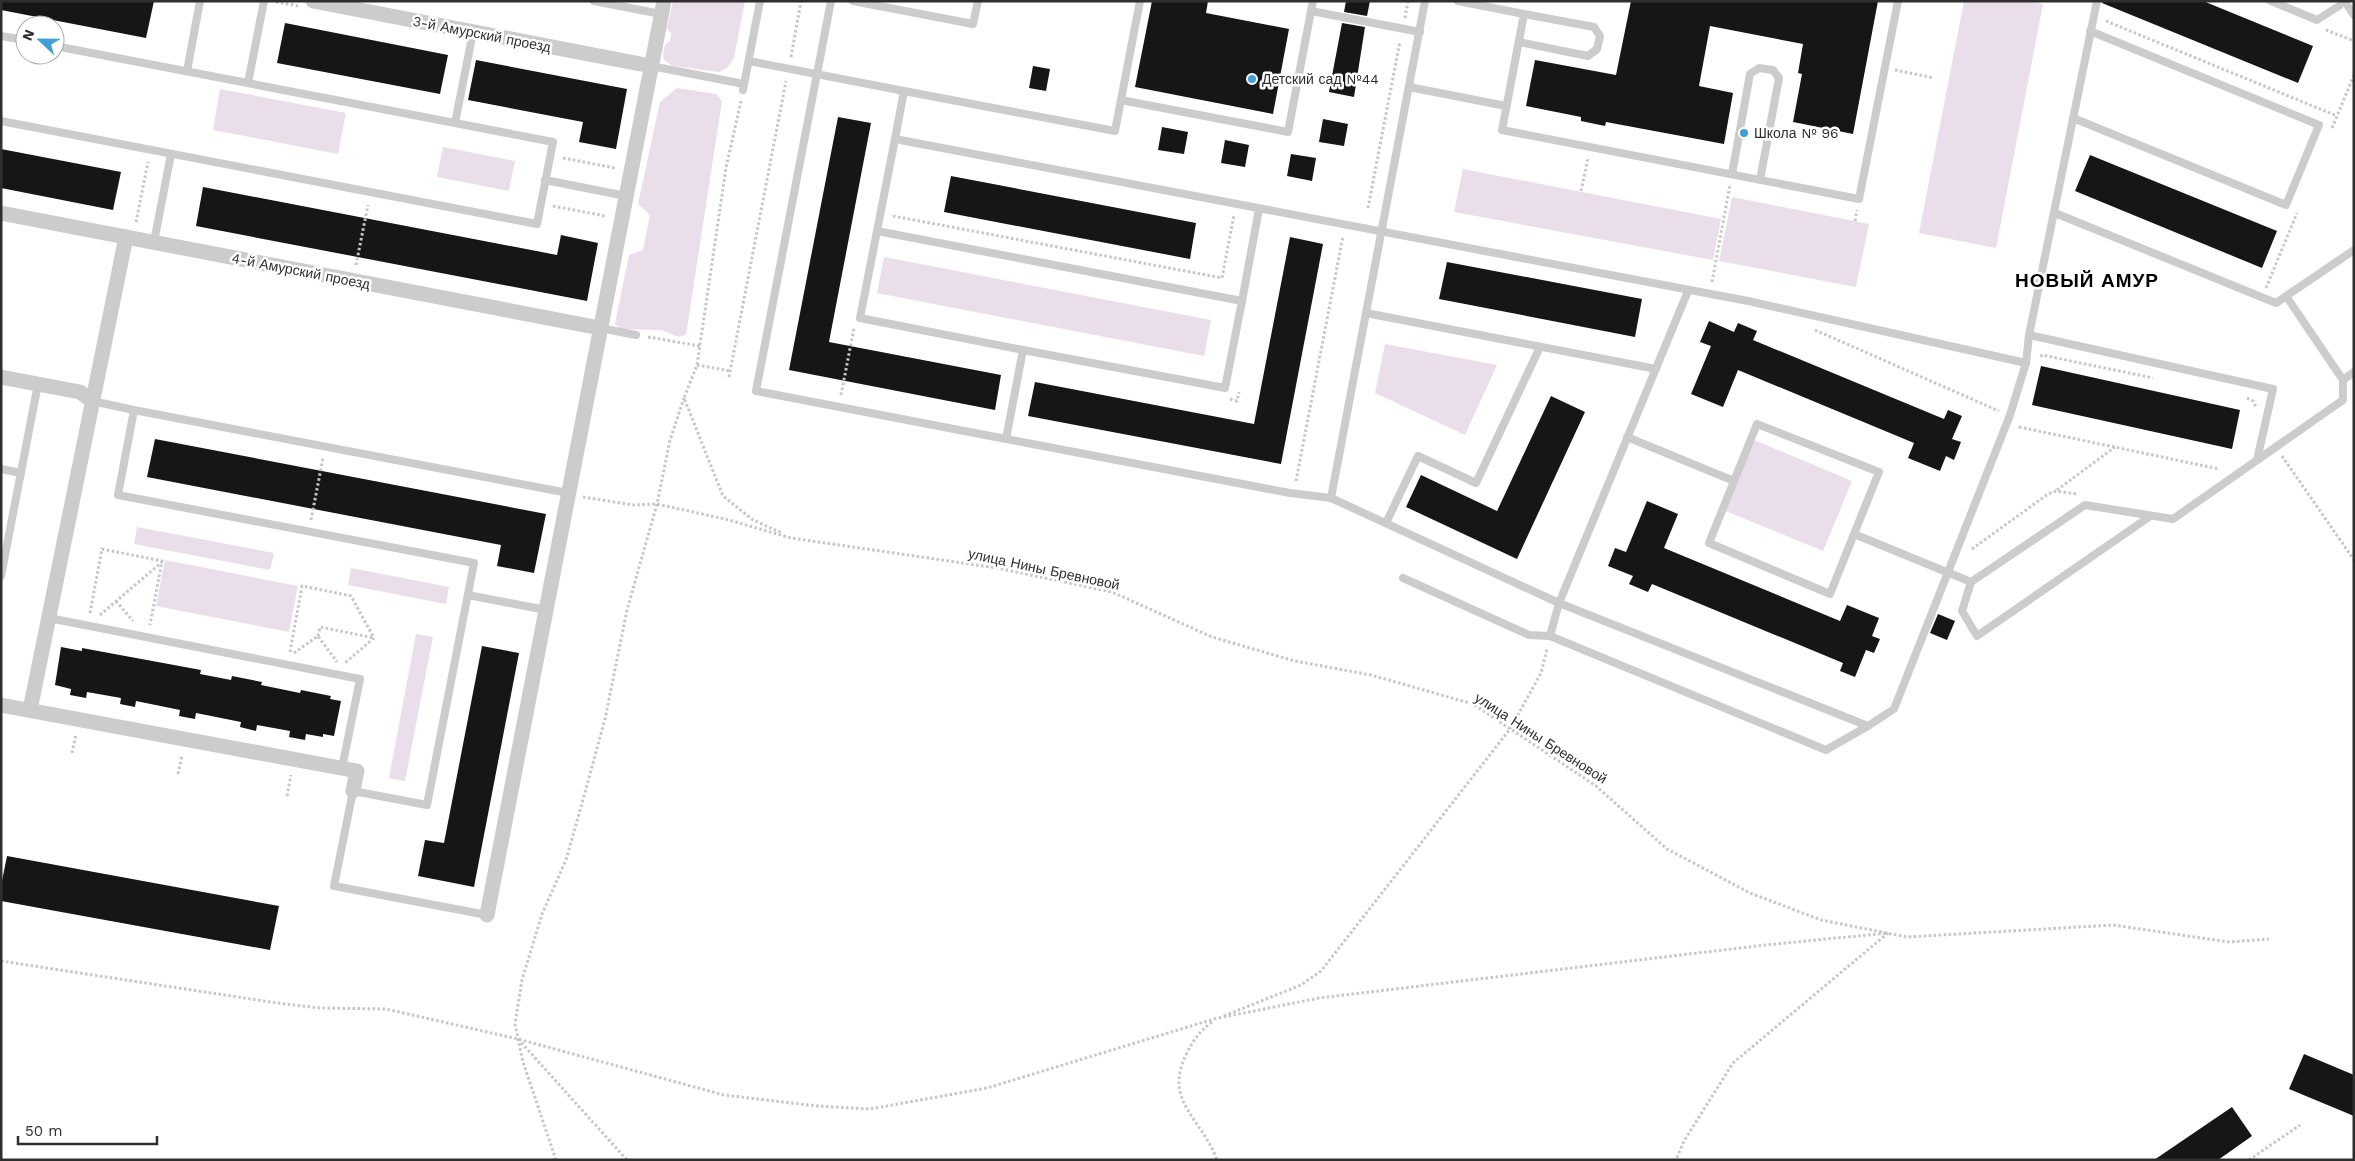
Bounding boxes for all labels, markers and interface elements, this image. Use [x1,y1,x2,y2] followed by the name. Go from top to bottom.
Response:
[412,13,552,55] street label: 3-й Амурский проезд
[15,15,65,65] north arrow
[19,27,37,43] text: N
[1262,71,1379,87] place label: Детский сад №44
[1246,73,1258,85] marker: Детский сад №44
[1754,125,1839,141] place label: Школа № 96
[1738,127,1750,139] marker: Школа № 96
[231,250,371,292] street label: 4-й Амурский проезд
[2015,269,2159,292] district label: НОВЫЙ АМУР
[967,545,1121,593] street label: улица Нины Бревновой
[1472,689,1610,787] street label: улица Нины Бревновой
[18,1114,156,1146] scale bar
[25,1122,62,1140] text: 50 m

